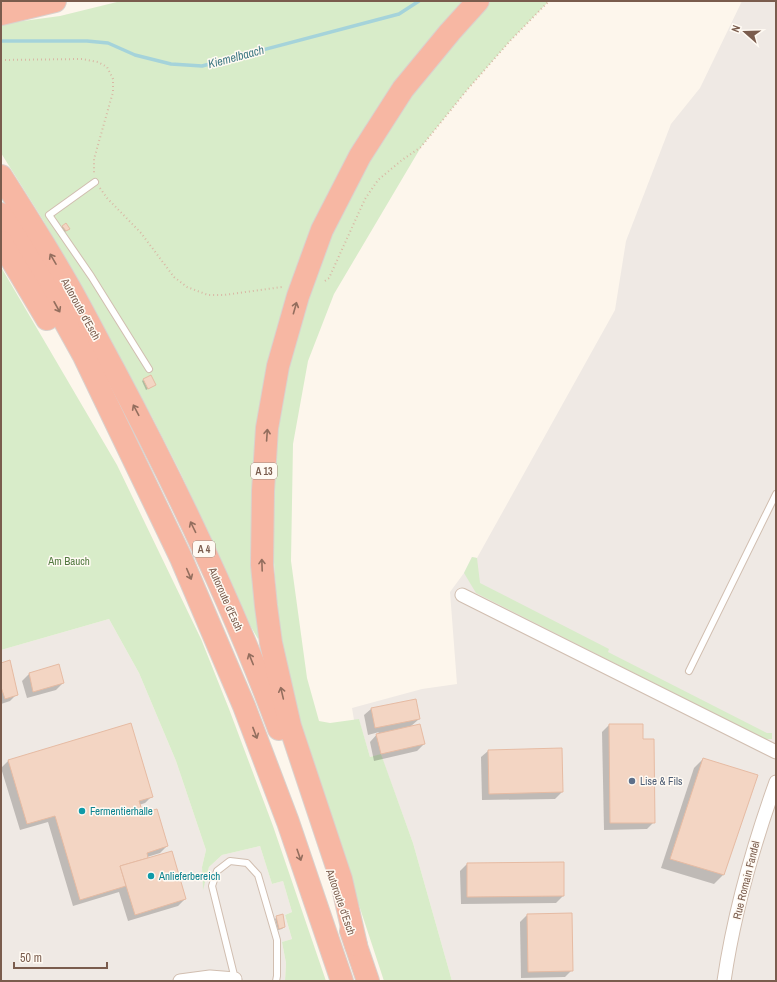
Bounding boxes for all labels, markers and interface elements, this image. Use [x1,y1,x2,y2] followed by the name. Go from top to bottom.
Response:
[725,12,765,52] north arrow
[728,23,743,34] text: N
[206,42,266,72] water label: Kiemelbaach
[49,254,57,265] one-way arrow
[58,275,104,342] street label: Autoroute d'Esch
[53,301,61,313] one-way arrow
[292,302,299,315] one-way arrow
[131,405,139,417] one-way arrow
[263,429,270,442] one-way arrow
[251,463,277,479] road number: A 13
[189,521,196,533] one-way arrow
[193,541,215,557] road number: A 4
[47,554,90,568] park label: Am Bauch
[259,559,266,572] one-way arrow
[205,564,246,633] street label: Autoroute d'Esch
[185,568,193,580] one-way arrow
[247,653,255,665] one-way arrow
[278,687,286,700] one-way arrow
[251,727,259,739] one-way arrow
[640,774,683,788] place label: Lise & Fils
[627,776,637,786] marker: Lise & Fils
[90,804,153,818] place label: Fermentierhalle
[77,806,87,816] marker: Fermentierhalle
[729,839,763,921] street label: Rue Romain Fandel
[296,849,304,861] one-way arrow
[323,866,359,937] street label: Autoroute d'Esch
[158,869,220,883] place label: Anlieferbereich
[146,871,156,881] marker: Anlieferbereich
[14,944,107,970] scale bar
[20,950,42,966] text: 50 m

